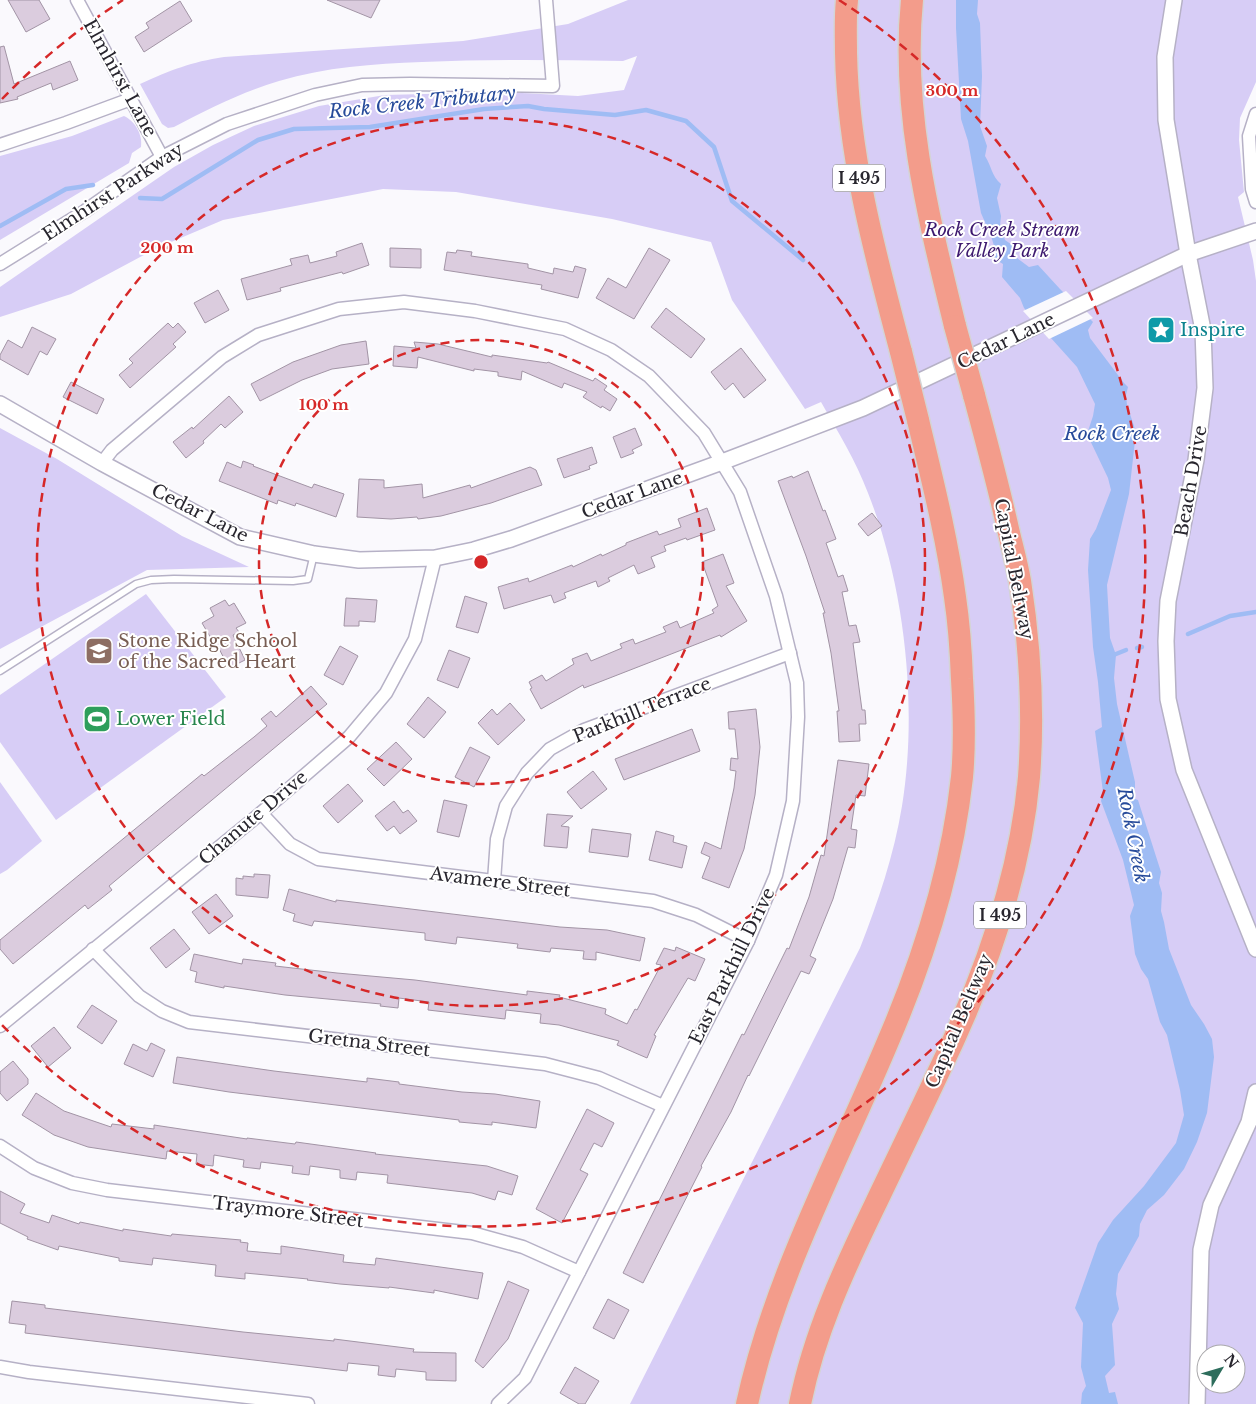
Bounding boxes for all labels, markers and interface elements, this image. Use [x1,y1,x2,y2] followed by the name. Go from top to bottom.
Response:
[79,15,161,141] street label: Elmhirst Lane
[326,81,517,123] water label: Rock Creek Tributary
[926,81,979,100] text: 300 m
[38,138,188,246] street label: Elmhirst Parkway
[833,164,885,192] road number: I 495
[923,219,1080,262] park label: Rock Creek Stream Valley Park
[141,238,194,257] text: 200 m
[954,308,1058,374] street label: Cedar Lane
[1146,315,1176,345] place icon: Inspire
[1180,319,1245,341] place label: Inspire
[299,395,349,414] text: 100 m
[1063,422,1160,445] water label: Rock Creek
[1170,424,1212,538] street label: Beach Drive
[578,467,686,523] street label: Cedar Lane
[148,479,252,547] street label: Cedar Lane
[990,496,1039,642] street label: Capital Beltway
[472,553,490,571] centre of rings
[118,630,298,673] place label: Stone Ridge School of the Sacred Heart
[84,636,114,666] school or university icon: Stone Ridge School of the Sacred Heart
[570,672,714,748] street label: Parkhill Terrace
[82,704,112,734] sports icon: Lower Field
[116,708,226,730] place label: Lower Field
[194,766,312,870] street label: Chanute Drive
[1112,784,1154,885] water label: Rock Creek
[428,862,572,902] street label: Avamere Street
[684,884,780,1048] street label: East Parkhill Drive
[974,902,1026,928] road number: I 495
[921,950,997,1091] street label: Capital Beltway
[307,1025,431,1061] street label: Gretna Street
[211,1192,365,1232] street label: Traymore Street
[1196,1344,1246,1394] north arrow
[1220,1350,1242,1372] text: N

